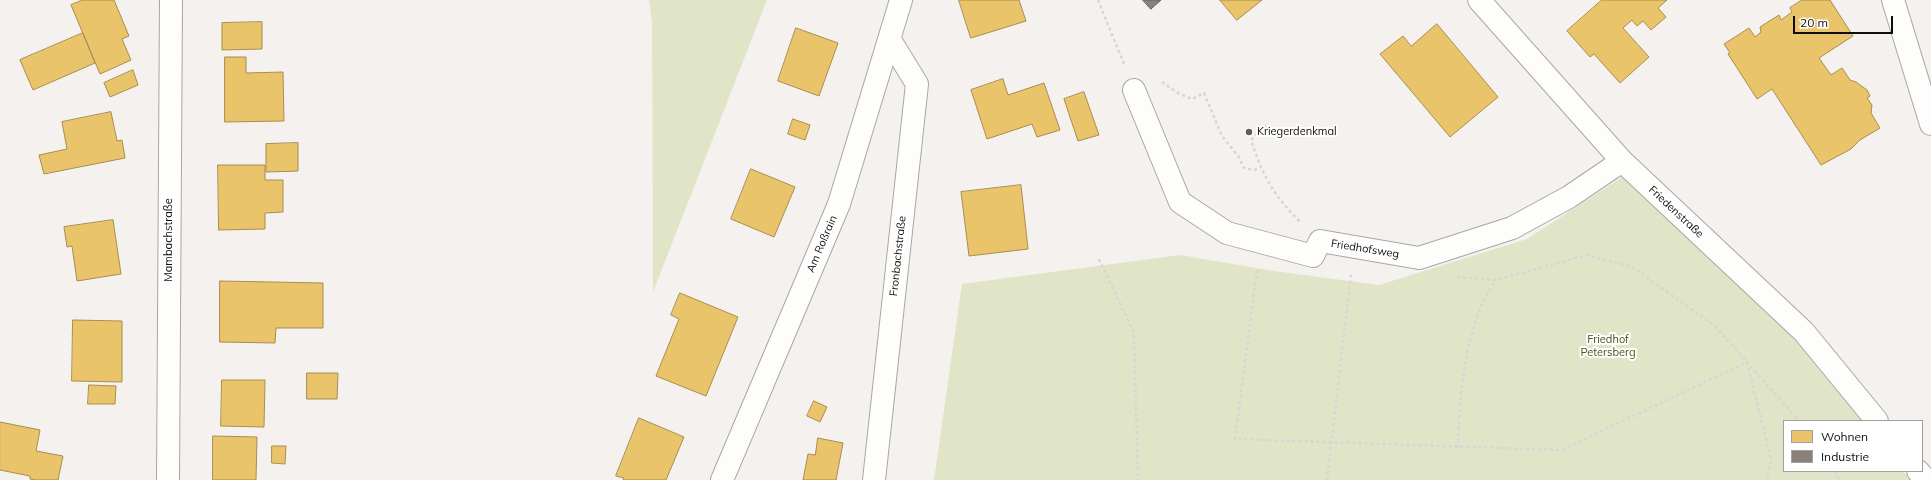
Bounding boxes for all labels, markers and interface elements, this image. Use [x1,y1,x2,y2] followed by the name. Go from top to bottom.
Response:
[1795,8,1895,34] scale bar
[1800,15,1828,30] text: 20 m
[1257,125,1337,139] place label: Kriegerdenkmal
[1244,127,1254,137] marker: Kriegerdenkmal
[1646,183,1706,241] street label: Friedenstraße
[162,198,176,282] street label: Mambachstraße
[804,213,840,275] street label: Am Roßrain
[887,215,909,297] street label: Fronbachstraße
[1330,237,1400,261] street label: Friedhofsweg
[1580,333,1636,359] park label: Friedhof Petersberg
[1783,420,1923,472] legend
[1821,429,1868,444] text: Wohnen
[1821,449,1869,464] text: Industrie

